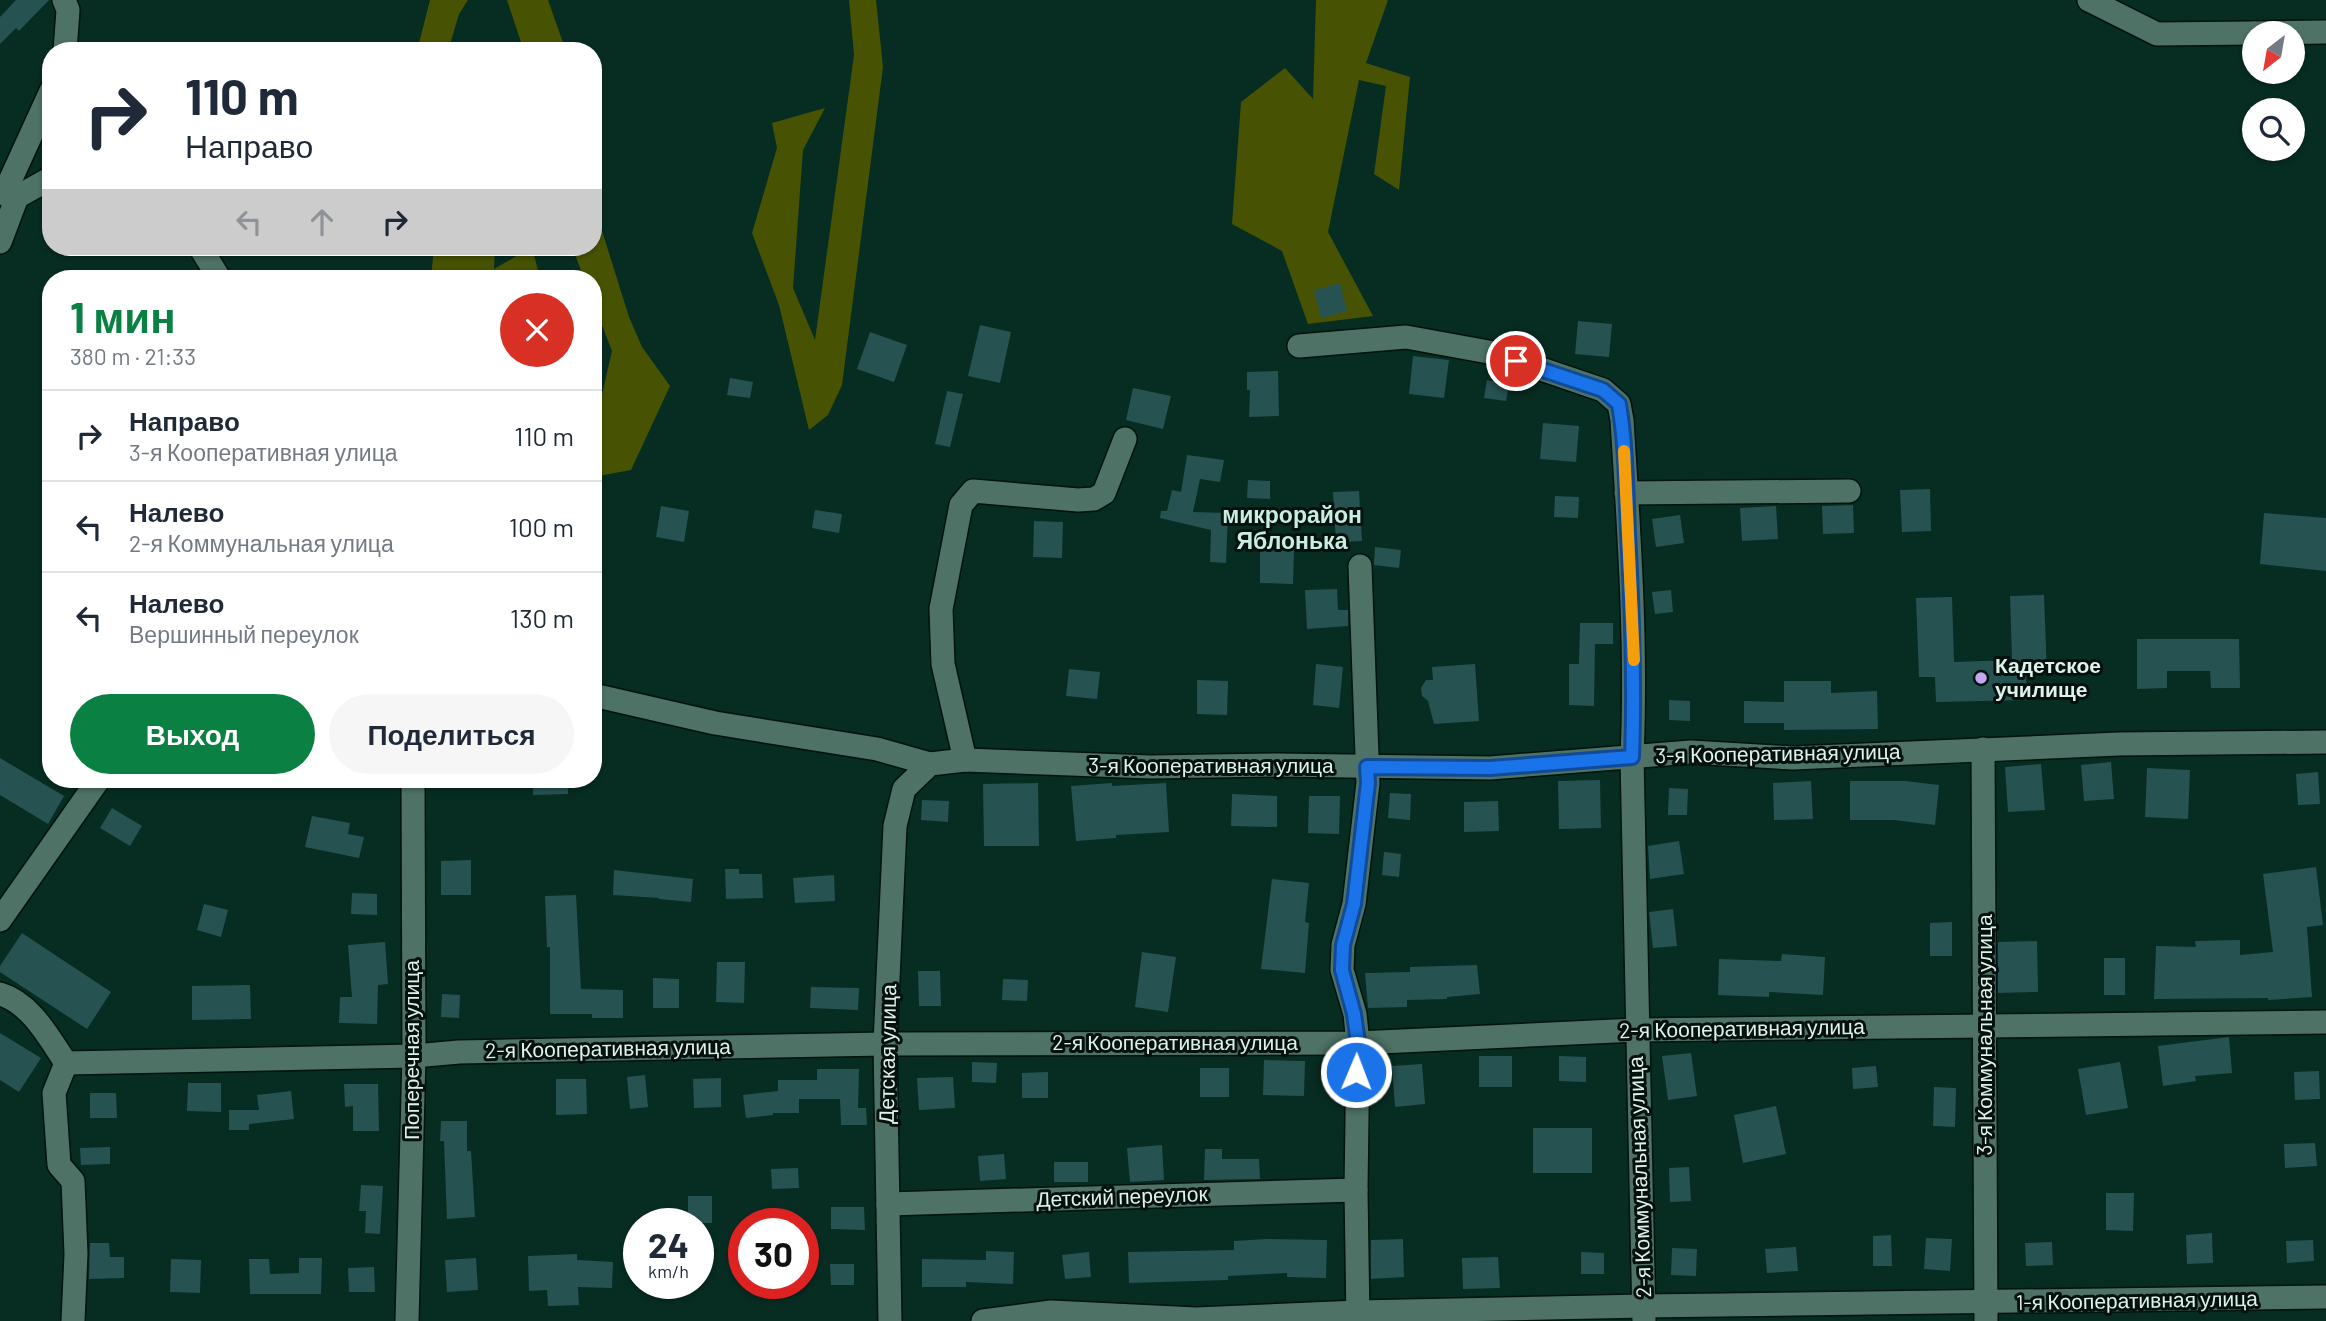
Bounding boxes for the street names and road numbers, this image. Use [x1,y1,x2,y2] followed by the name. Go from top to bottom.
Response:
[1655,738,1901,767] street label: 3-я Кооперативная улица
[1088,752,1334,777] street label: 3-я Кооперативная улица
[1971,914,1996,1156] street label: 3-я Коммунальная улица
[398,960,423,1140] street label: Поперечная улица
[873,984,900,1124] street label: Детская улица
[1619,1013,1865,1042] street label: 2-я Кооперативная улица
[1052,1029,1298,1054] street label: 2-я Кооперативная улица
[485,1033,731,1062] street label: 2-я Кооперативная улица
[1622,1056,1655,1298] street label: 2-я Коммунальная улица
[1036,1180,1209,1211] street label: Детский переулок
[2016,1285,2258,1314] street label: 1-я Кооперативная улица

